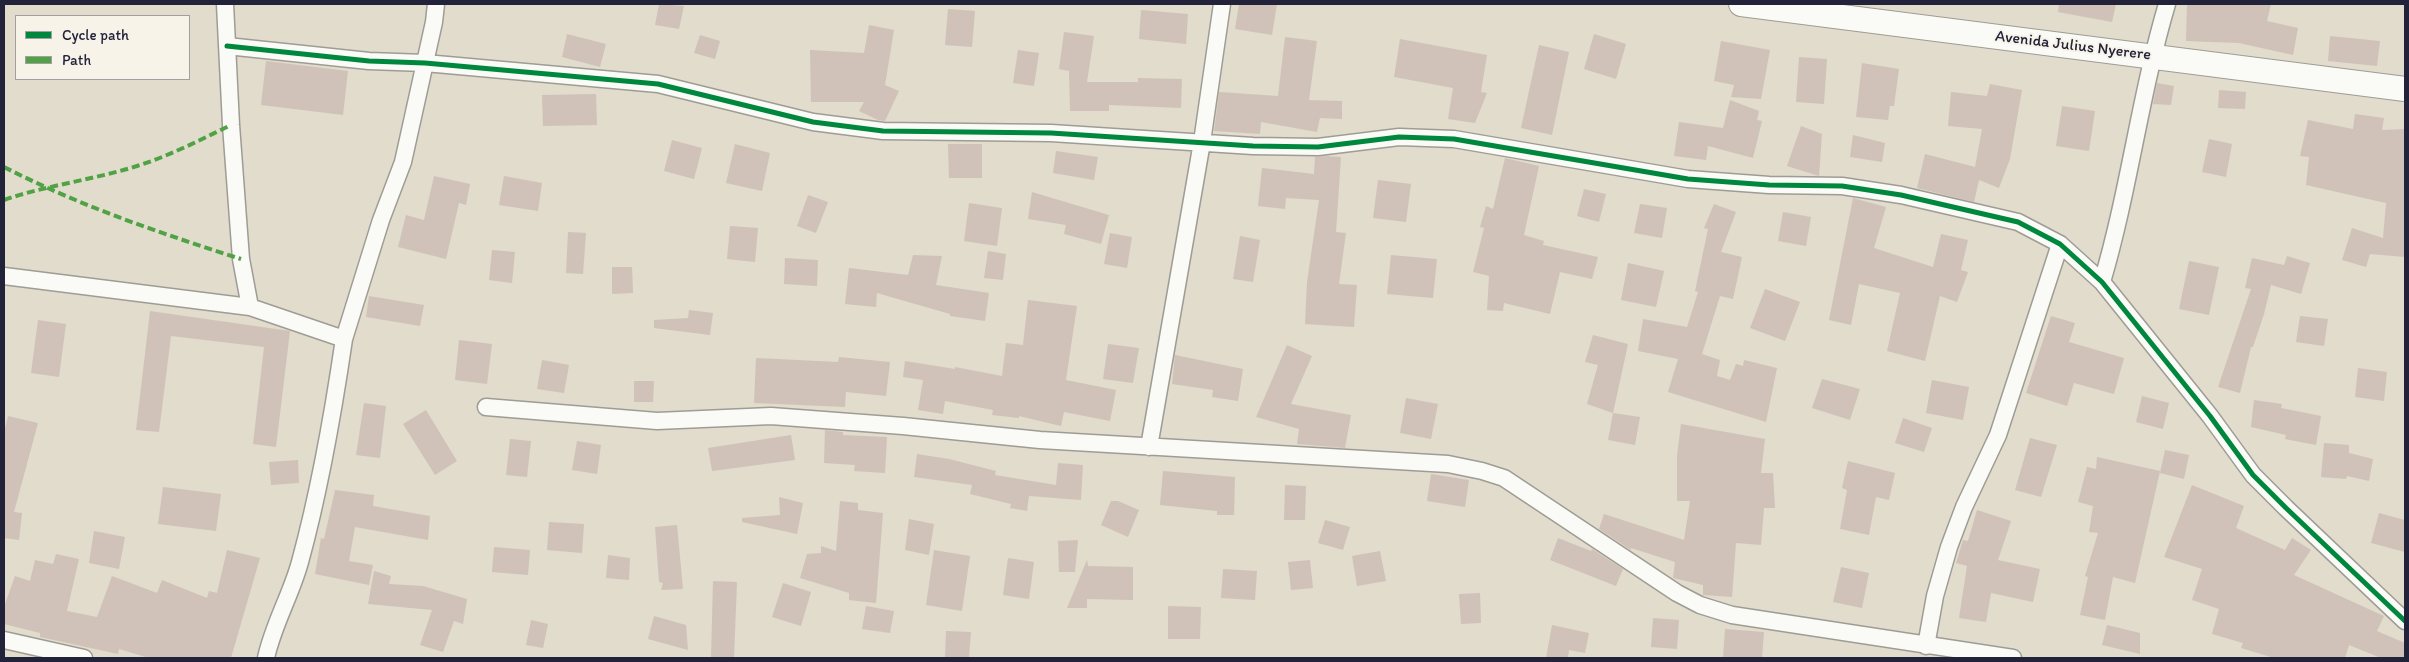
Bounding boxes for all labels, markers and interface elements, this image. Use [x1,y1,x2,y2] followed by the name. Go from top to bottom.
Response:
[15,15,190,80] legend
[62,26,129,44] text: Cycle path
[1994,27,2152,65] street label: Avenida Julius Nyerere
[62,51,91,69] text: Path

